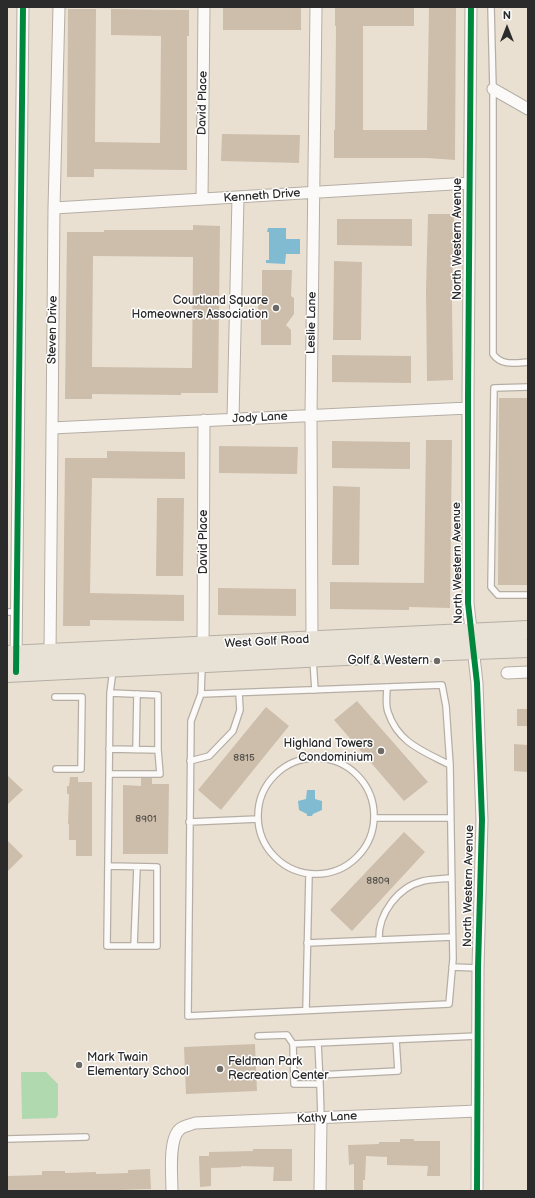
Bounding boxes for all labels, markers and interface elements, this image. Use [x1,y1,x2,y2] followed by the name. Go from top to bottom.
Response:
[487,8,527,48] north arrow
[503,9,511,22] text: N
[195,71,211,135] street label: David Place
[451,178,465,300] street label: North Western Avenue
[223,186,301,206] street label: Kenneth Drive
[304,292,320,354] street label: Leslie Lane
[132,294,268,322] place label: Courtland Square Homeowners Association
[45,296,61,364] street label: Steven Drive
[271,303,281,313] marker: Courtland Square Homeowners Association
[232,409,288,427] street label: Jody Lane
[450,502,466,624] street label: North Western Avenue
[197,510,211,574] street label: David Place
[224,633,310,651] street label: West Golf Road
[348,654,429,668] place label: Golf & Western
[432,656,442,666] marker: Golf & Western
[284,737,373,765] place label: Highland Towers Condominium
[376,746,386,756] marker: Highland Towers Condominium
[233,752,255,764] house number: 8815
[135,813,157,825] house number: 8901
[461,825,477,947] street label: North Western Avenue
[366,875,390,887] house number: 8809
[87,1051,189,1079] place label: Mark Twain Elementary School
[228,1055,329,1083] place label: Feldman Park Recreation Center
[74,1060,84,1070] marker: Mark Twain Elementary School
[215,1064,225,1074] marker: Feldman Park Recreation Center
[296,1109,358,1127] street label: Kathy Lane

